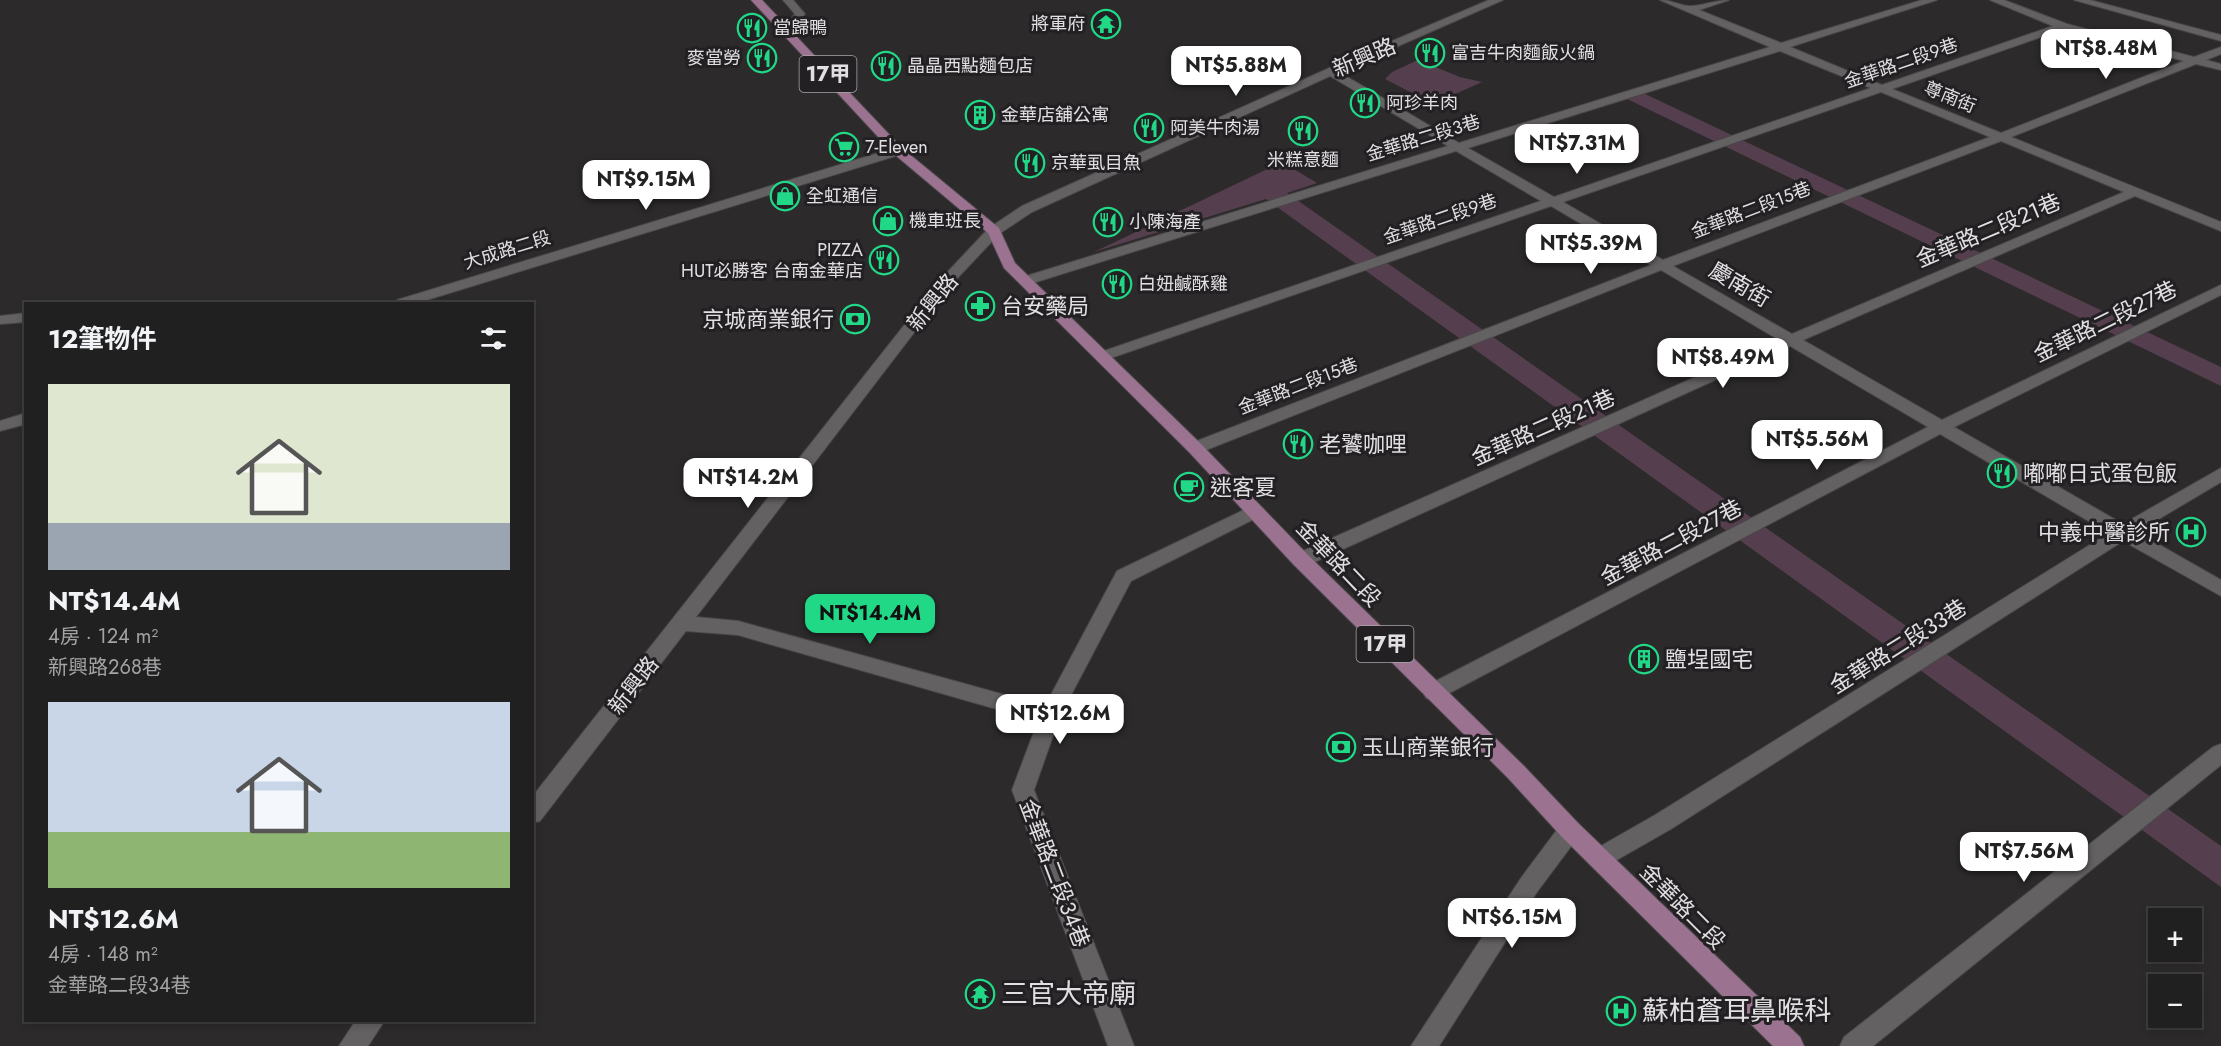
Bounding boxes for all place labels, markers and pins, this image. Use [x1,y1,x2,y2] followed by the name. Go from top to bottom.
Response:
[1090,8,1122,40] temple icon: 將軍府
[1031,11,1085,37] place label: 將軍府
[736,12,768,44] restaurant icon: 當歸鴨
[773,15,827,41] place label: 當歸鴨
[2044,29,2168,80] pin: NT$8.48M
[1414,37,1446,69] restaurant icon: 富吉牛肉麵飯火鍋
[1451,40,1595,66] place label: 富吉牛肉麵飯火鍋
[746,42,778,74] restaurant icon: 麥當勞
[687,45,741,71] place label: 麥當勞
[1174,46,1298,97] pin: NT$5.88M
[870,50,902,82] restaurant icon: 晶晶西點麵包店
[907,53,1033,79] place label: 晶晶西點麵包店
[1349,87,1381,119] restaurant icon: 阿珍羊肉
[1386,90,1458,116] place label: 阿珍羊肉
[964,99,996,131] building icon: 金華店舖公寓
[1001,102,1109,128] place label: 金華店舖公寓
[1133,112,1165,144] restaurant icon: 阿美牛肉湯
[1170,115,1260,141] place label: 阿美牛肉湯
[1287,115,1319,147] restaurant icon: 米糕意麵
[1515,124,1639,175] pin: NT$7.31M
[828,131,860,163] supermarket icon: 7-Eleven
[865,134,928,160] place label: 7-Eleven
[1014,147,1046,179] restaurant icon: 京華虱目魚
[1267,147,1339,173] place label: 米糕意麵
[1051,150,1141,176] place label: 京華虱目魚
[584,160,708,211] pin: NT$9.15M
[769,180,801,212] shop icon: 全虹通信
[806,183,878,209] place label: 全虹通信
[872,205,904,237] shop icon: 機車班長
[1092,206,1124,238] restaurant icon: 小陳海產
[909,208,981,234] place label: 機車班長
[1129,209,1201,235] place label: 小陳海產
[1529,224,1653,275] pin: NT$5.39M
[681,237,863,284] place label: PIZZA HUT必勝客 台南金華店
[868,244,900,276] restaurant icon: PIZZA HUT必勝客 台南金華店
[1101,268,1133,300] restaurant icon: 白妞鹹酥雞
[1138,271,1228,297] place label: 白妞鹹酥雞
[964,290,996,322] pharmacy icon: 台安藥局
[1001,290,1089,322] place label: 台安藥局
[702,303,834,335] place label: 京城商業銀行
[839,303,871,335] bank icon: 京城商業銀行
[1661,338,1785,389] pin: NT$8.49M
[1755,420,1879,471] pin: NT$5.56M
[1282,428,1314,460] restaurant icon: 老饕咖哩
[1319,428,1407,460] place label: 老饕咖哩
[1986,457,2018,489] restaurant icon: 嘟嘟日式蛋包飯
[2023,457,2177,489] place label: 嘟嘟日式蛋包飯
[686,458,810,509] pin: NT$14.2M
[1173,471,1205,503] cafe icon: 迷客夏
[1210,471,1276,503] place label: 迷客夏
[2038,516,2170,548] place label: 中義中醫診所
[2175,516,2207,548] hospital icon: 中義中醫診所
[808,594,932,645] pin: NT$14.4M
[1628,643,1660,675] building icon: 鹽埕國宅
[1665,643,1753,675] place label: 鹽埕國宅
[998,694,1122,745] pin: NT$12.6M
[1325,731,1357,763] bank icon: 玉山商業銀行
[1362,731,1494,763] place label: 玉山商業銀行
[1962,832,2086,883] pin: NT$7.56M
[1450,898,1574,949] pin: NT$6.15M
[1001,974,1136,1013] place label: 三官大帝廟
[964,978,996,1010] temple icon: 三官大帝廟
[1642,991,1831,1030] place label: 蘇柏蒼耳鼻喉科
[1605,995,1637,1027] hospital icon: 蘇柏蒼耳鼻喉科

